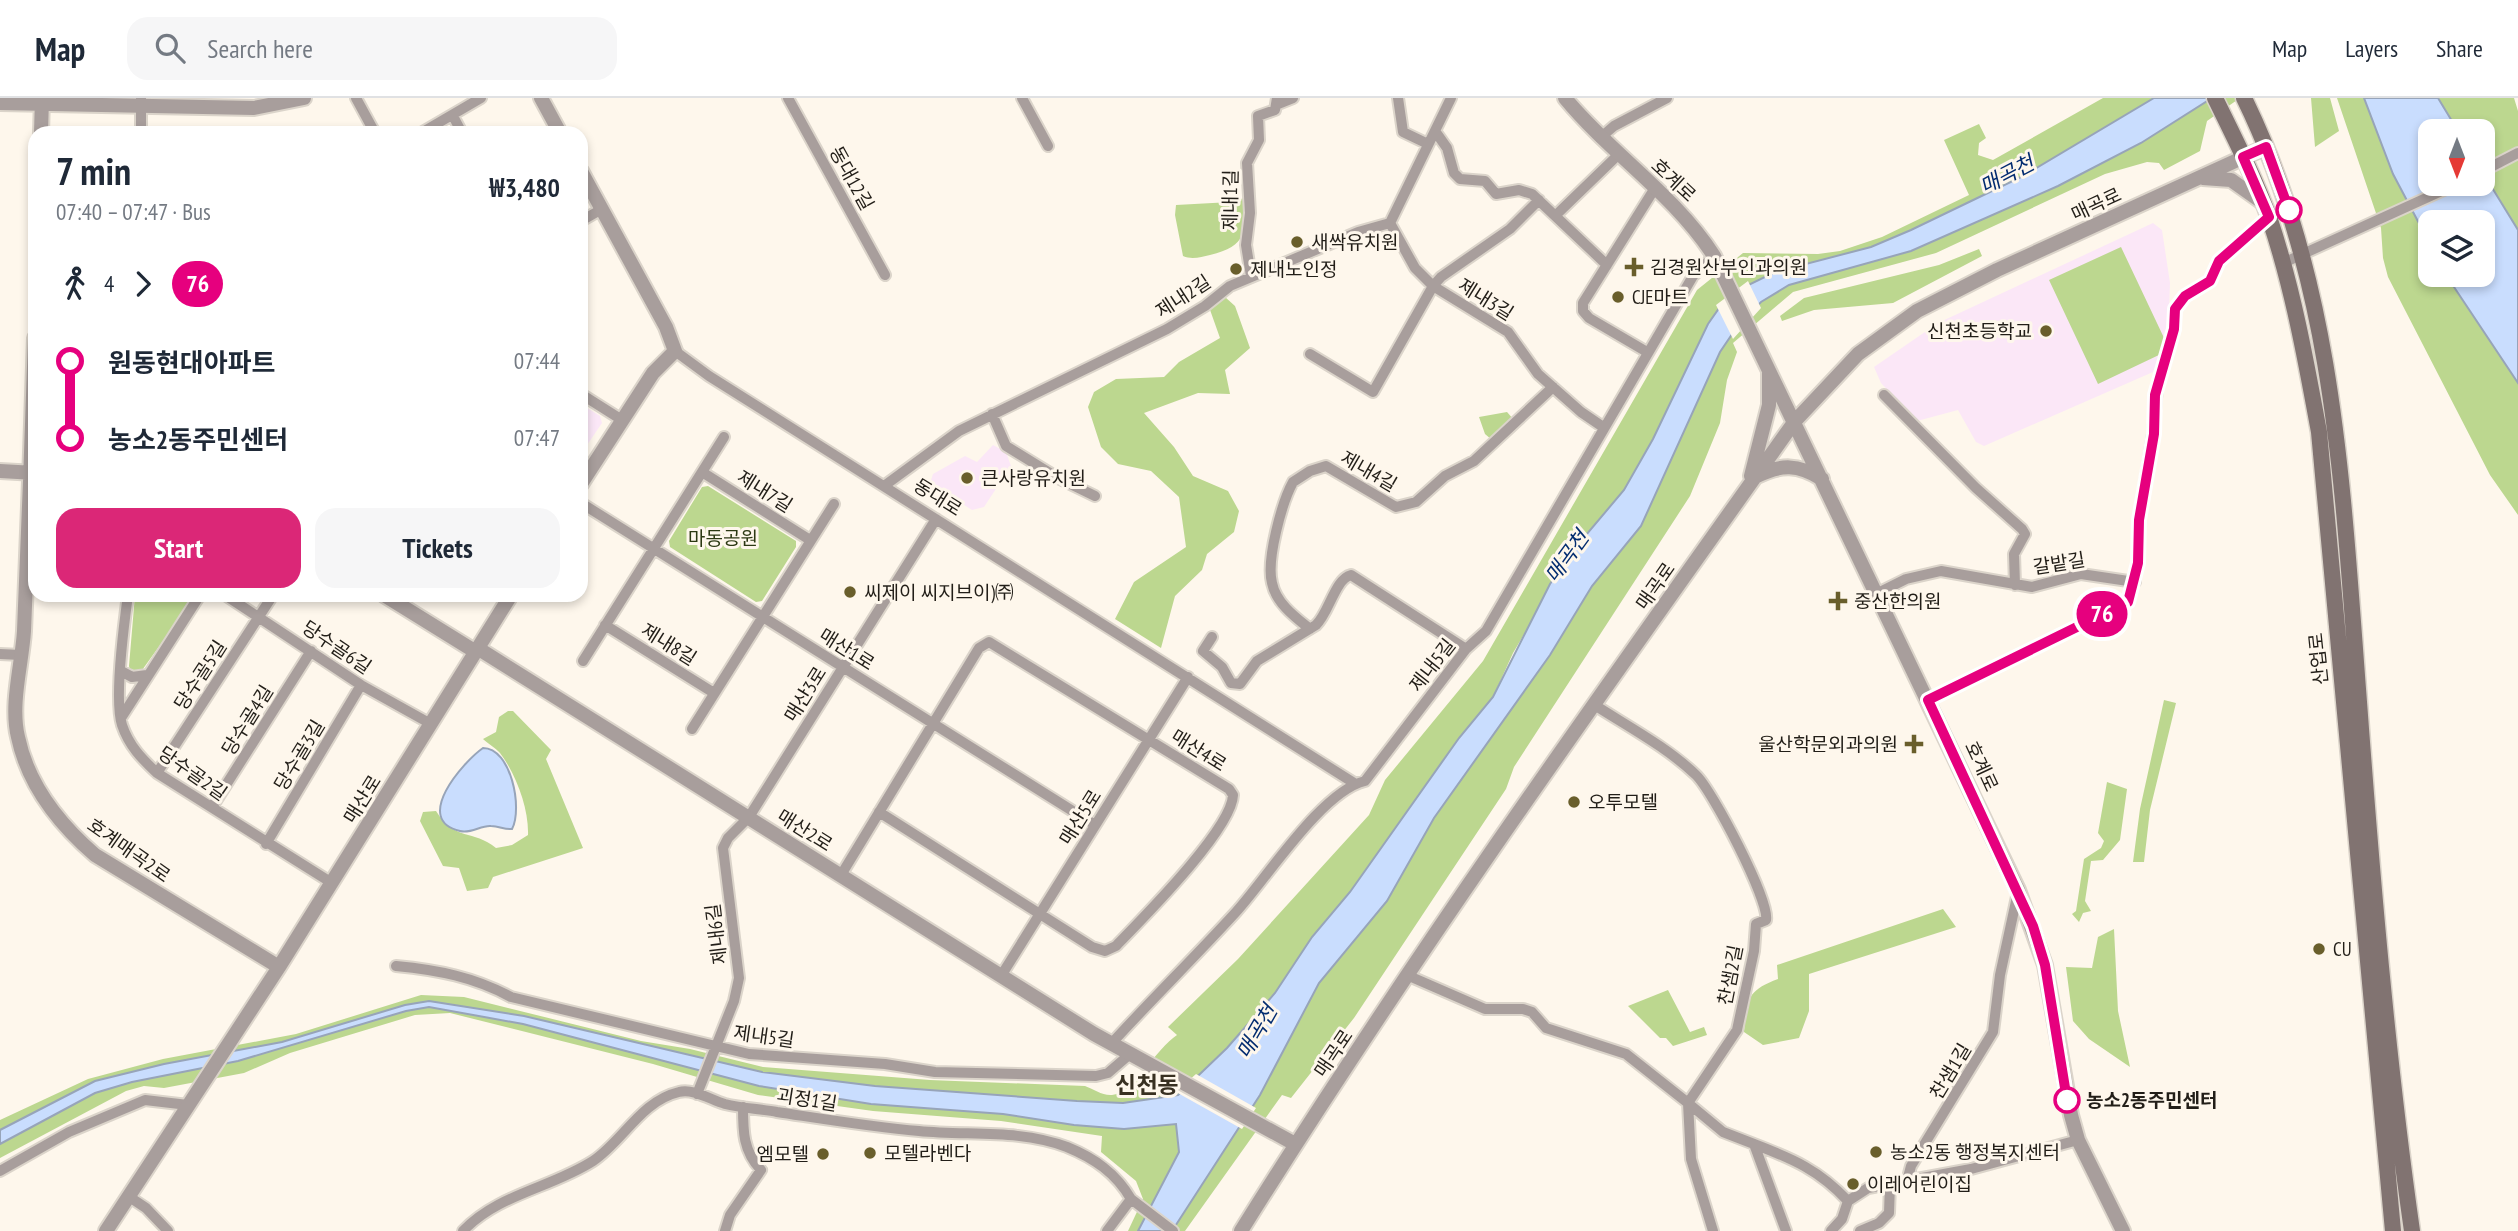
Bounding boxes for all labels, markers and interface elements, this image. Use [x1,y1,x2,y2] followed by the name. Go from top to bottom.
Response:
[127,17,617,80] search box
[35,27,85,70] text: Map
[151,29,189,67] icon: search
[207,32,313,65] text: Search here
[2272,33,2307,64] text: Map
[2345,33,2398,64] text: Layers
[2436,33,2483,64] text: Share
[2418,119,2496,196] north arrow
[2418,119,2495,287] map controls
[825,142,879,214] street label: 동대12길
[56,146,131,195] text: 7 min
[1975,148,2041,200] water label: 매곡천
[1647,153,1701,207] street label: 호계로
[1217,169,1243,231] street label: 제내1길
[489,171,560,204] text: ₩3,480
[2067,182,2125,226] street label: 매곡로
[56,197,211,226] text: 07:40 – 07:47 · Bus
[2276,197,2302,223] unlabelled marker
[2418,210,2495,287] button: layers
[1311,230,1398,254] place label: 새싹유치원
[1289,234,1305,250] marker: 새싹유치원
[1650,255,1807,279] place label: 김경원산부인과의원
[1250,257,1337,281] place label: 제내노인정
[1624,257,1644,277] marker: 김경원산부인과의원
[1228,261,1244,277] marker: 제내노인정
[56,265,94,303] icon: walk
[124,265,162,303] icon: forward
[186,268,209,299] text: 76
[104,269,114,298] text: 4
[1151,269,1215,323] street label: 제내2길
[1454,273,1518,325] street label: 제내3길
[1632,285,1688,309] place label: CJE마트
[1610,289,1626,305] marker: CJE마트
[1927,319,2032,343] place label: 신천초등학교
[2038,323,2054,339] marker: 신천초등학교
[108,346,275,379] text: 원동현대아파트
[514,346,560,375] text: 07:44
[108,423,288,456] text: 농소2동주민센터
[514,423,560,452] text: 07:47
[1337,445,1401,497] street label: 제내4길
[733,465,797,517] street label: 제내7길
[981,466,1086,490] place label: 큰사랑유치원
[959,470,975,486] marker: 큰사랑유치원
[909,473,967,521] street label: 동대로
[56,508,301,588] button: Start
[315,508,560,588] button: Tickets
[1539,523,1596,588] water label: 매곡천
[688,526,758,550] park label: 마동공원
[2031,547,2087,579] street label: 갈밭길
[1630,558,1680,614] street label: 매곡로
[864,580,1014,604] place label: 씨제이 씨지브이)㈜
[842,584,858,600] marker: 씨제이 씨지브이)㈜
[1854,589,1941,613] place label: 중산한의원
[1828,591,1848,611] marker: 중산한의원
[2070,591,2134,637] line badge: 76
[2091,598,2113,629] text: 76
[298,615,376,679] street label: 당수골6길
[637,618,701,670] street label: 제내8길
[815,623,879,675] street label: 매산1로
[2303,632,2333,686] street label: 산업로
[1404,634,1460,696] street label: 제내5길
[169,636,231,714] street label: 당수골5길
[779,662,831,726] street label: 매산3로
[216,680,278,760] street label: 당수골4길
[269,715,329,795] street label: 당수골3길
[1167,724,1231,776] street label: 매산4로
[1758,732,1898,756] place label: 울산학문외과의원
[1904,734,1924,754] marker: 울산학문외과의원
[1960,737,2004,795] street label: 호계로
[154,741,232,805] street label: 당수골2길
[338,770,386,828] street label: 매산로
[1054,785,1106,849] street label: 매산5로
[1588,790,1658,814] place label: 오투모텔
[1566,794,1582,810] marker: 오투모텔
[773,804,837,856] street label: 매산2로
[83,813,175,887] street label: 호계매곡2로
[700,902,732,966] street label: 제내6길
[2333,937,2352,961] place label: CU
[2311,941,2327,957] marker: CU
[1712,943,1748,1007] street label: 찬샘2길
[1230,998,1284,1064] water label: 매곡천
[732,1020,796,1052] street label: 제내5길
[1308,1025,1358,1081] street label: 매곡로
[1924,1039,1976,1103] street label: 찬샘1길
[1115,1070,1179,1099] district label: 신천동
[775,1082,839,1116] street label: 괴정1길
[2054,1087,2080,1113] marker: 농소2동주민센터
[2086,1088,2217,1112] place label: 농소2동주민센터
[1890,1140,2060,1164] place label: 농소2동 행정복지센터
[884,1141,971,1165] place label: 모텔라벤다
[757,1142,809,1166] place label: 엠모텔
[1868,1144,1884,1160] marker: 농소2동 행정복지센터
[862,1145,878,1161] marker: 모텔라벤다
[815,1146,831,1162] marker: 엠모텔
[1867,1172,1972,1196] place label: 이레어린이집
[1845,1176,1861,1192] marker: 이레어린이집

